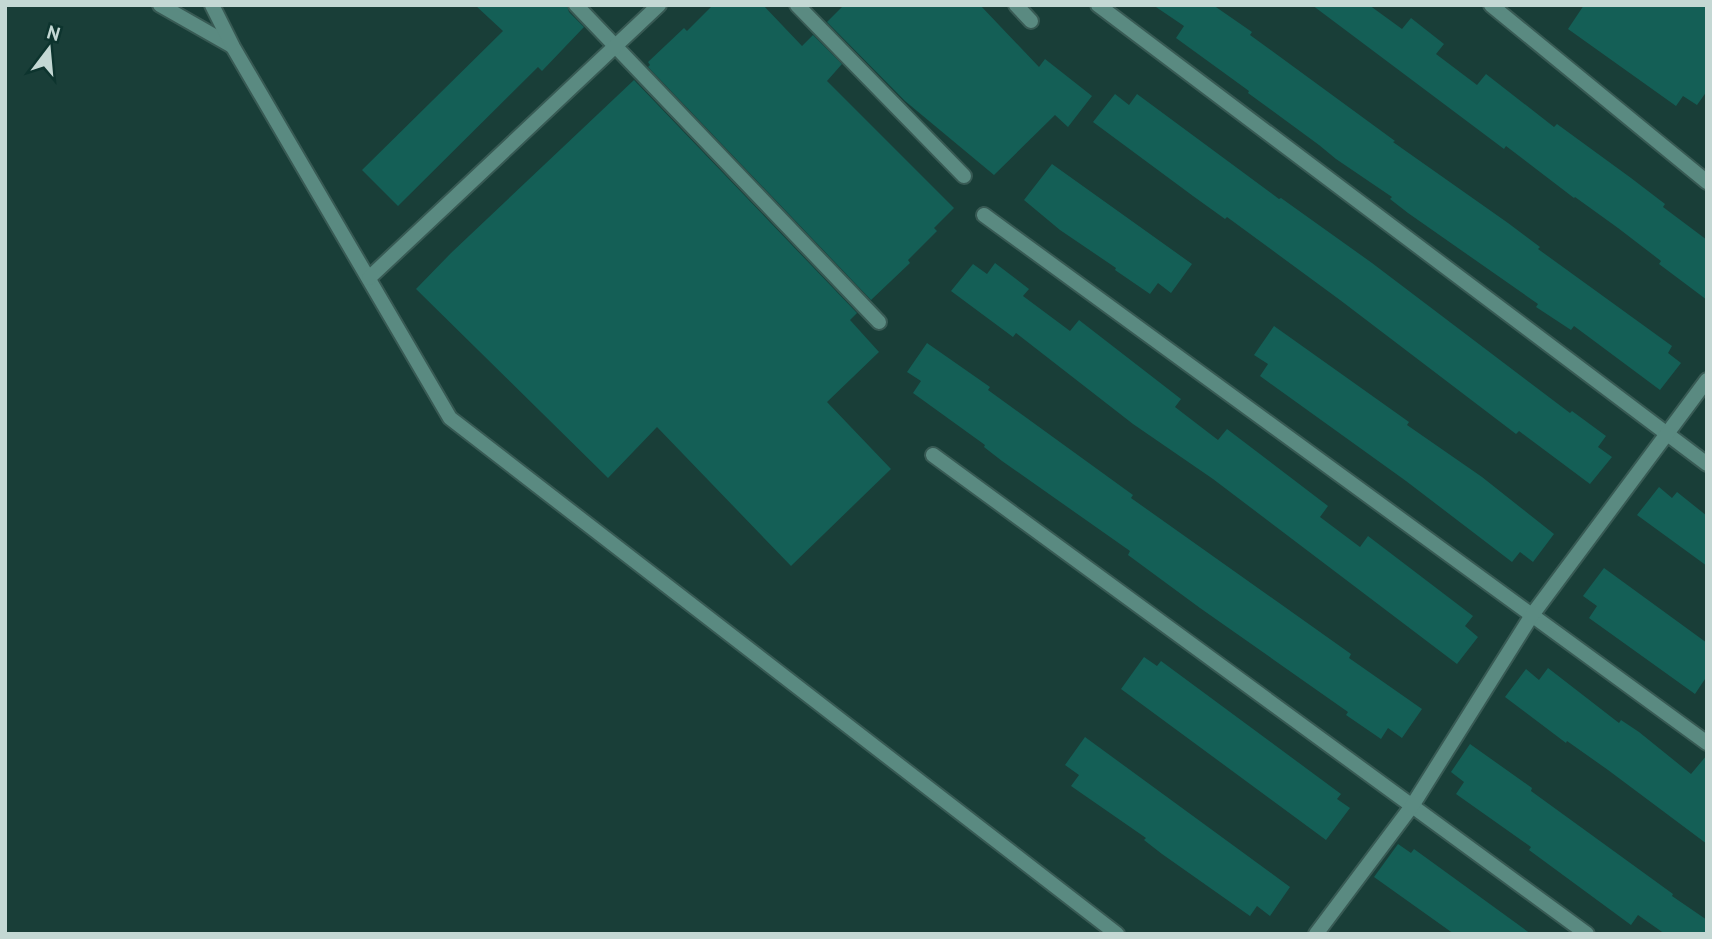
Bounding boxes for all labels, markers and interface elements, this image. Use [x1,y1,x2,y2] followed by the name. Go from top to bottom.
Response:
[14,14,84,84] north arrow
[44,19,63,46] text: N

